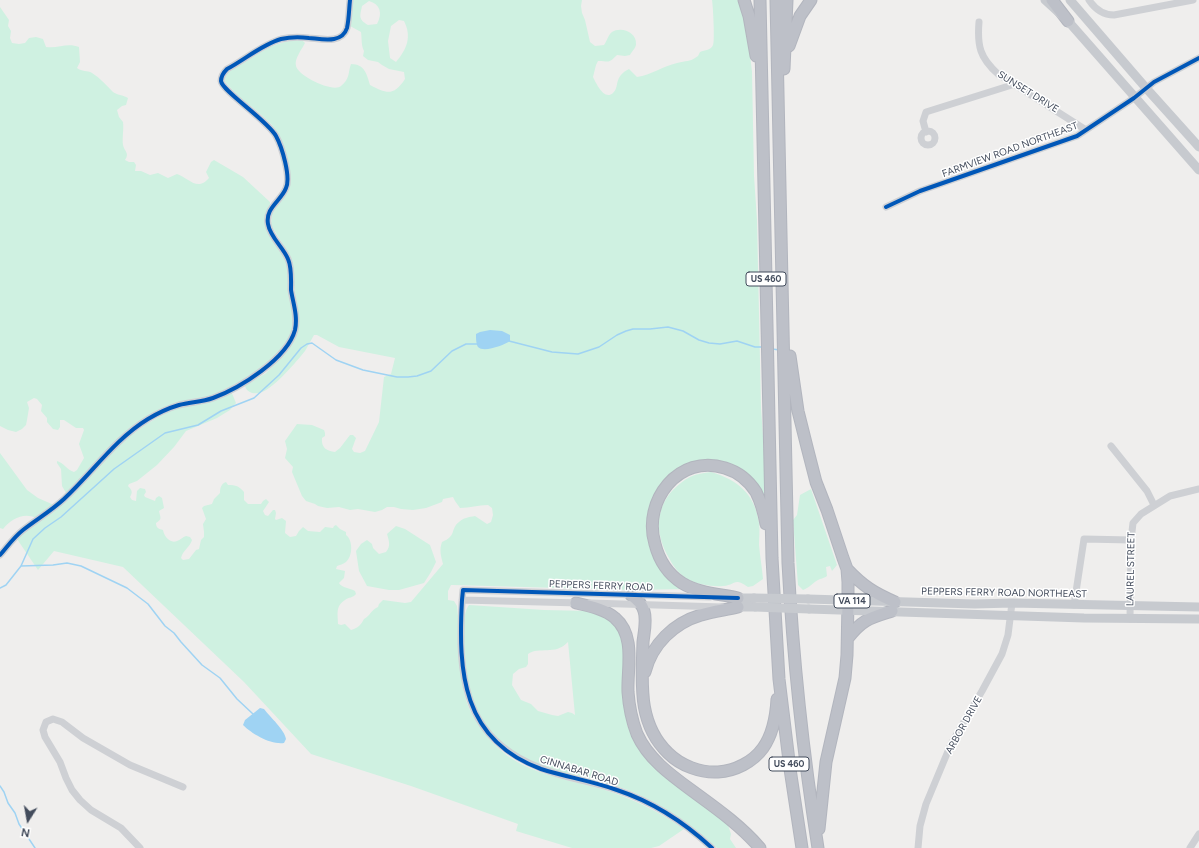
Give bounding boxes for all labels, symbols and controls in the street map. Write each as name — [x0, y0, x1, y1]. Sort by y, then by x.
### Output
street label: SUNSET DRIVE — [995, 68, 1061, 116]
street label: FARMVIEW ROAD NORTHEAST — [940, 120, 1080, 180]
road number: US 460 — [746, 272, 786, 286]
street label: LAUREL STREET — [1124, 532, 1138, 606]
street label: PEPPERS FERRY ROAD — [549, 578, 653, 594]
street label: PEPPERS FERRY ROAD NORTHEAST — [921, 586, 1087, 600]
road number: VA 114 — [834, 594, 870, 608]
street label: ARBOR DRIVE — [943, 694, 985, 756]
street label: CINNABAR ROAD — [538, 753, 620, 789]
road number: US 460 — [769, 757, 809, 771]
north arrow — [8, 800, 48, 840]
text: N — [20, 825, 31, 839]

